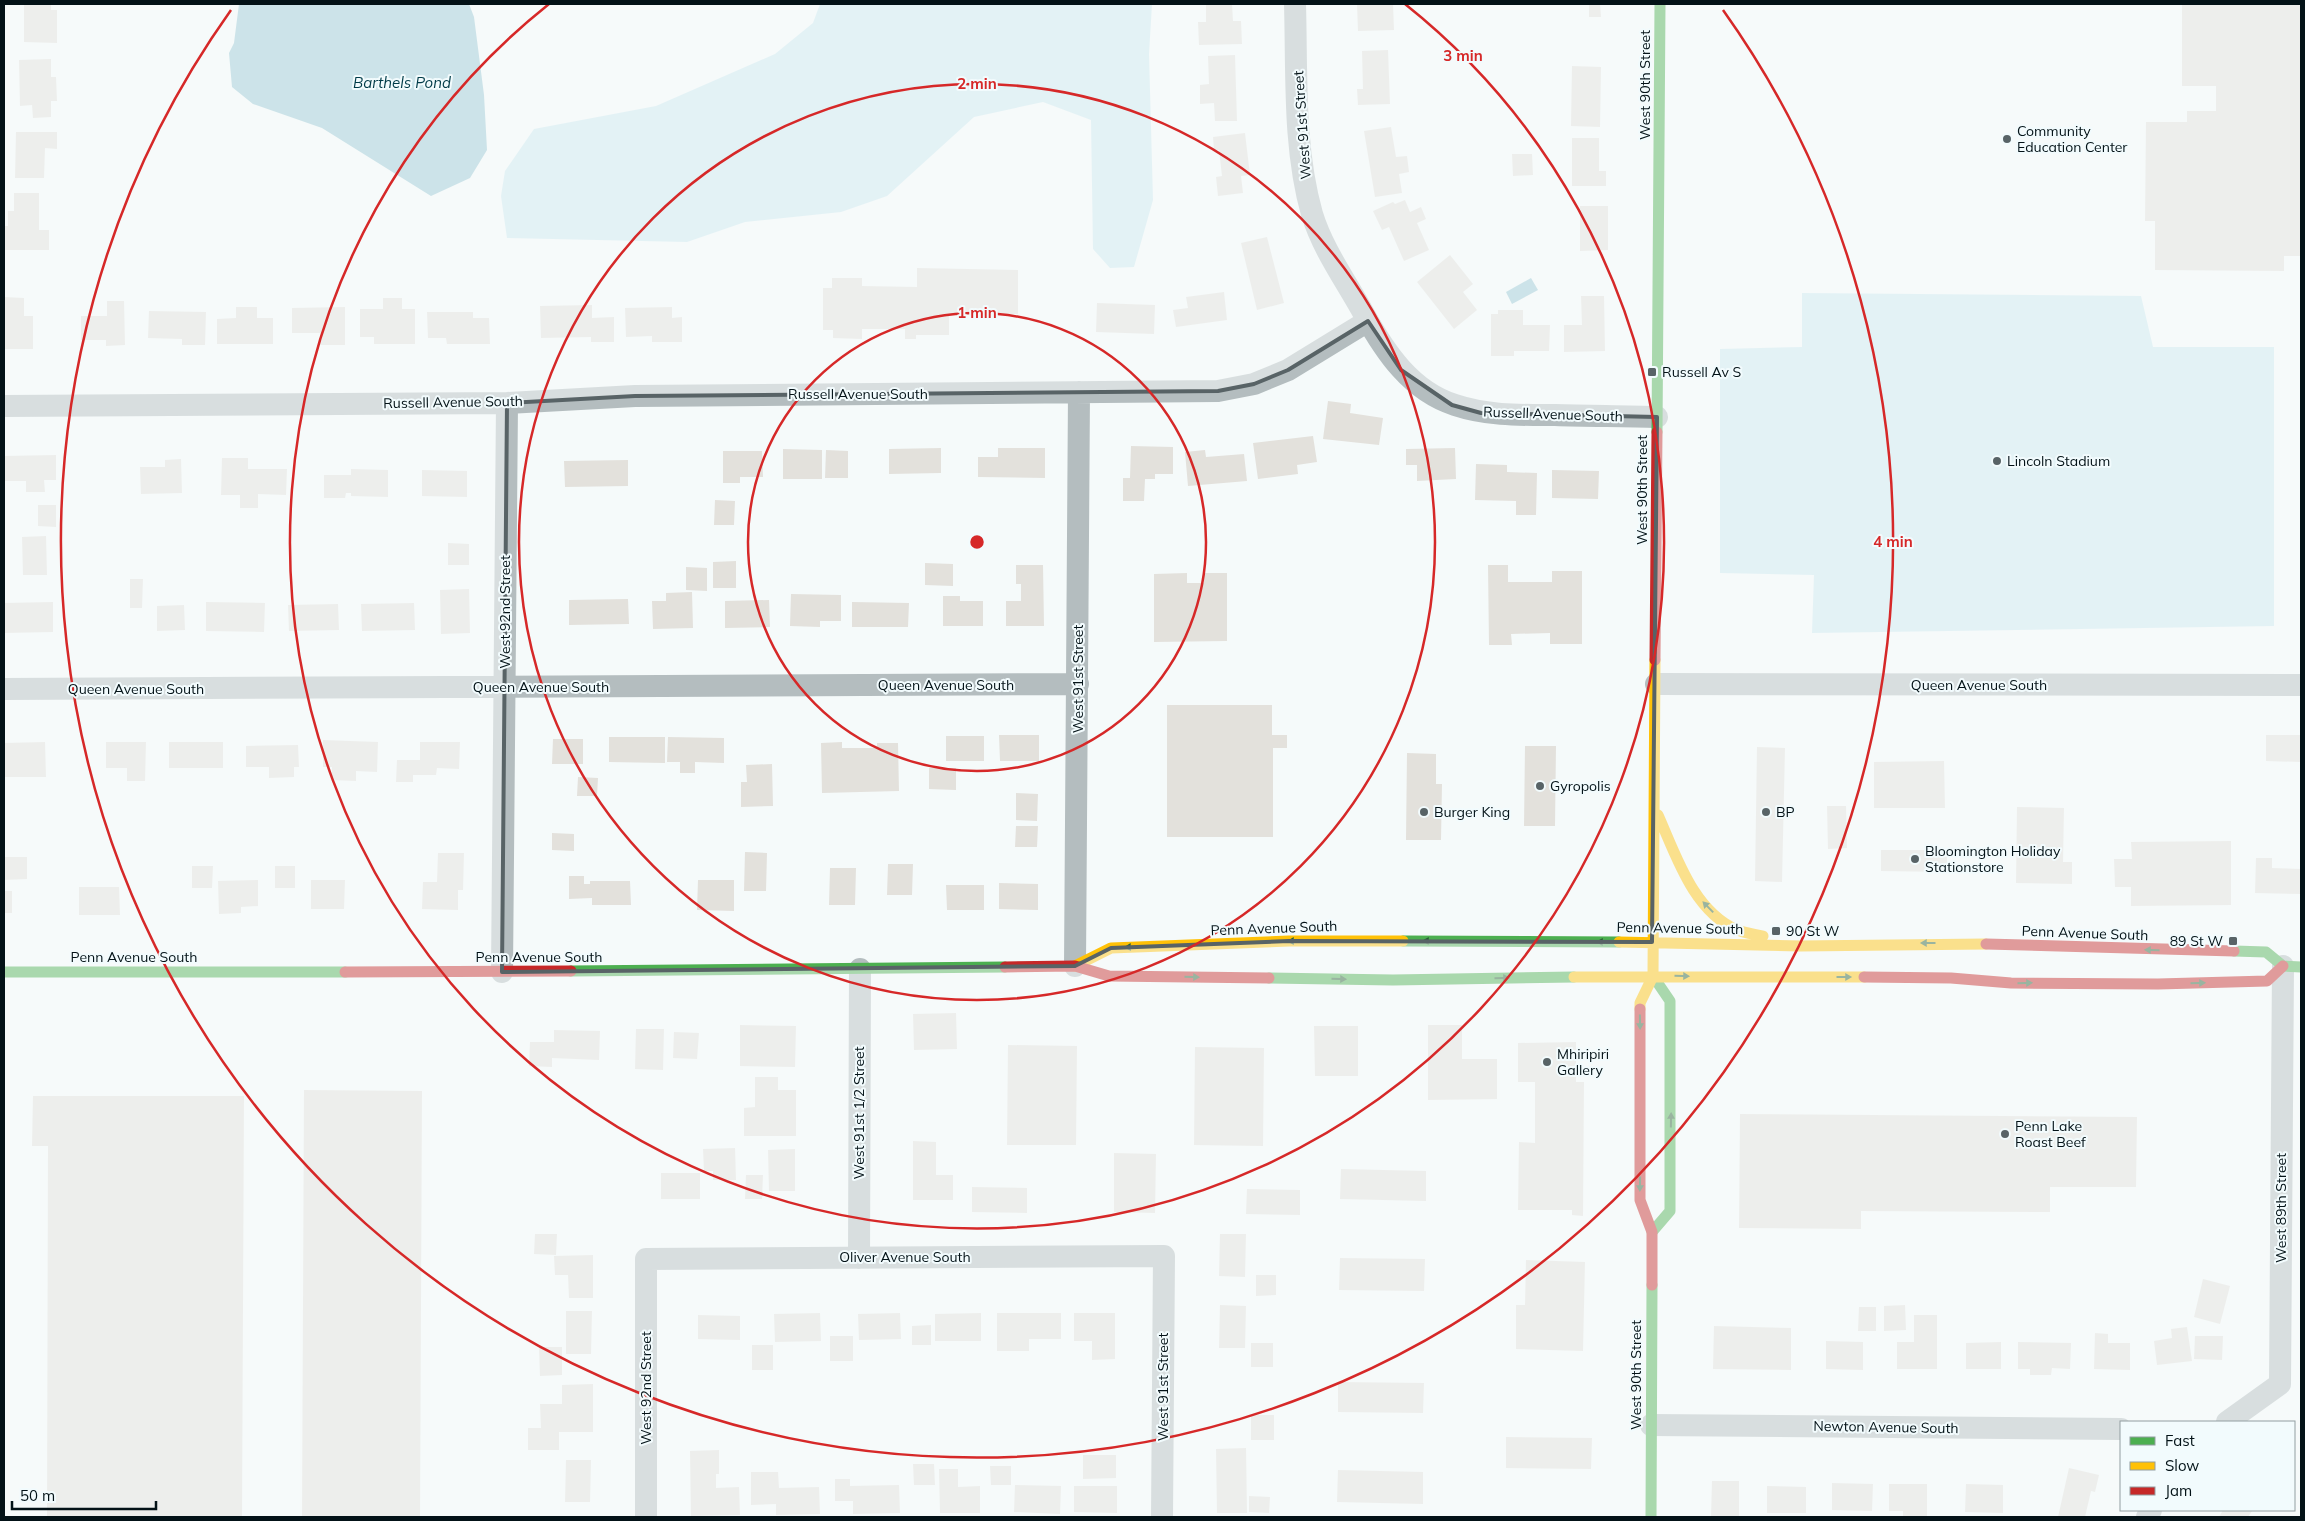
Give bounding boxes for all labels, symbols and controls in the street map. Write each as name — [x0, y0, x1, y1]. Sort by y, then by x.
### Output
street label: West 90th Street — [1636, 30, 1654, 140]
text: 3 min — [1443, 46, 1483, 65]
street label: West 91st Street — [1289, 70, 1315, 180]
water label: Barthels Pond — [353, 73, 451, 92]
text: 2 min — [957, 74, 997, 93]
place label: Community Education Center — [2017, 122, 2128, 156]
marker: Community Education Center — [2001, 133, 2013, 145]
text: 1 min — [957, 303, 997, 322]
place label: Russell Av S — [1662, 363, 1742, 381]
marker: Russell Av S — [1646, 366, 1658, 378]
street label: Russell Avenue South — [788, 385, 928, 403]
street label: Russell Avenue South — [383, 392, 523, 412]
street label: Russell Avenue South — [1483, 403, 1623, 425]
street label: West 90th Street — [1633, 435, 1651, 545]
place label: Lincoln Stadium — [2007, 452, 2110, 470]
marker: Lincoln Stadium — [1991, 455, 2003, 467]
text: 4 min — [1873, 532, 1913, 551]
centre of rings — [968, 533, 986, 551]
street label: West 92nd Street — [496, 555, 514, 669]
street label: West 91st Street — [1069, 625, 1087, 733]
street label: Queen Avenue South — [878, 676, 1014, 694]
street label: Queen Avenue South — [1911, 676, 2047, 694]
street label: Queen Avenue South — [473, 678, 609, 696]
street label: Queen Avenue South — [68, 680, 204, 698]
place label: Gyropolis — [1550, 777, 1611, 795]
marker: Gyropolis — [1534, 780, 1546, 792]
place label: Burger King — [1434, 803, 1510, 821]
place label: BP — [1776, 803, 1795, 821]
marker: Burger King — [1418, 806, 1430, 818]
marker: BP — [1760, 806, 1772, 818]
place label: Bloomington Holiday Stationstore — [1925, 842, 2061, 876]
marker: Bloomington Holiday Stationstore — [1909, 853, 1921, 865]
one-way arrow — [1703, 902, 1715, 914]
street label: Penn Avenue South — [1210, 917, 1338, 939]
street label: Penn Avenue South — [1616, 918, 1744, 938]
place label: 90 St W — [1786, 922, 1840, 940]
street label: Penn Avenue South — [2021, 922, 2149, 944]
marker: 90 St W — [1770, 925, 1782, 937]
place label: 89 St W — [2170, 932, 2223, 950]
marker: 89 St W — [2227, 935, 2239, 947]
one-way arrow — [1287, 937, 1303, 945]
one-way arrow — [1422, 937, 1438, 945]
one-way arrow — [1595, 938, 1611, 946]
one-way arrow — [1920, 939, 1936, 947]
one-way arrow — [1124, 944, 1140, 952]
one-way arrow — [2144, 945, 2160, 953]
street label: Penn Avenue South — [71, 948, 197, 966]
street label: Penn Avenue South — [476, 948, 602, 966]
one-way arrow — [1674, 972, 1690, 980]
one-way arrow — [1185, 973, 1201, 981]
one-way arrow — [1836, 973, 1852, 981]
one-way arrow — [1494, 974, 1510, 982]
one-way arrow — [1331, 975, 1347, 983]
one-way arrow — [2191, 978, 2207, 986]
one-way arrow — [2017, 979, 2033, 987]
one-way arrow — [1636, 1014, 1644, 1030]
place label: Mhiripiri Gallery — [1557, 1045, 1609, 1079]
street label: West 91st 1/2 Street — [850, 1046, 868, 1180]
marker: Mhiripiri Gallery — [1541, 1056, 1553, 1068]
one-way arrow — [1667, 1112, 1675, 1128]
place label: Penn Lake Roast Beef — [2015, 1117, 2086, 1151]
marker: Penn Lake Roast Beef — [1999, 1128, 2011, 1140]
street label: West 89th Street — [2272, 1153, 2290, 1263]
one-way arrow — [1636, 1176, 1644, 1192]
street label: Oliver Avenue South — [839, 1248, 971, 1266]
street label: West 90th Street — [1627, 1320, 1645, 1430]
street label: West 92nd Street — [637, 1331, 655, 1445]
street label: West 91st Street — [1154, 1333, 1172, 1441]
street label: Newton Avenue South — [1813, 1417, 1959, 1437]
legend — [2120, 1421, 2295, 1511]
text: Fast — [2165, 1431, 2195, 1450]
text: Slow — [2165, 1456, 2199, 1475]
scale bar — [12, 1478, 156, 1510]
text: Jam — [2165, 1481, 2192, 1500]
text: 50 m — [20, 1486, 55, 1505]

